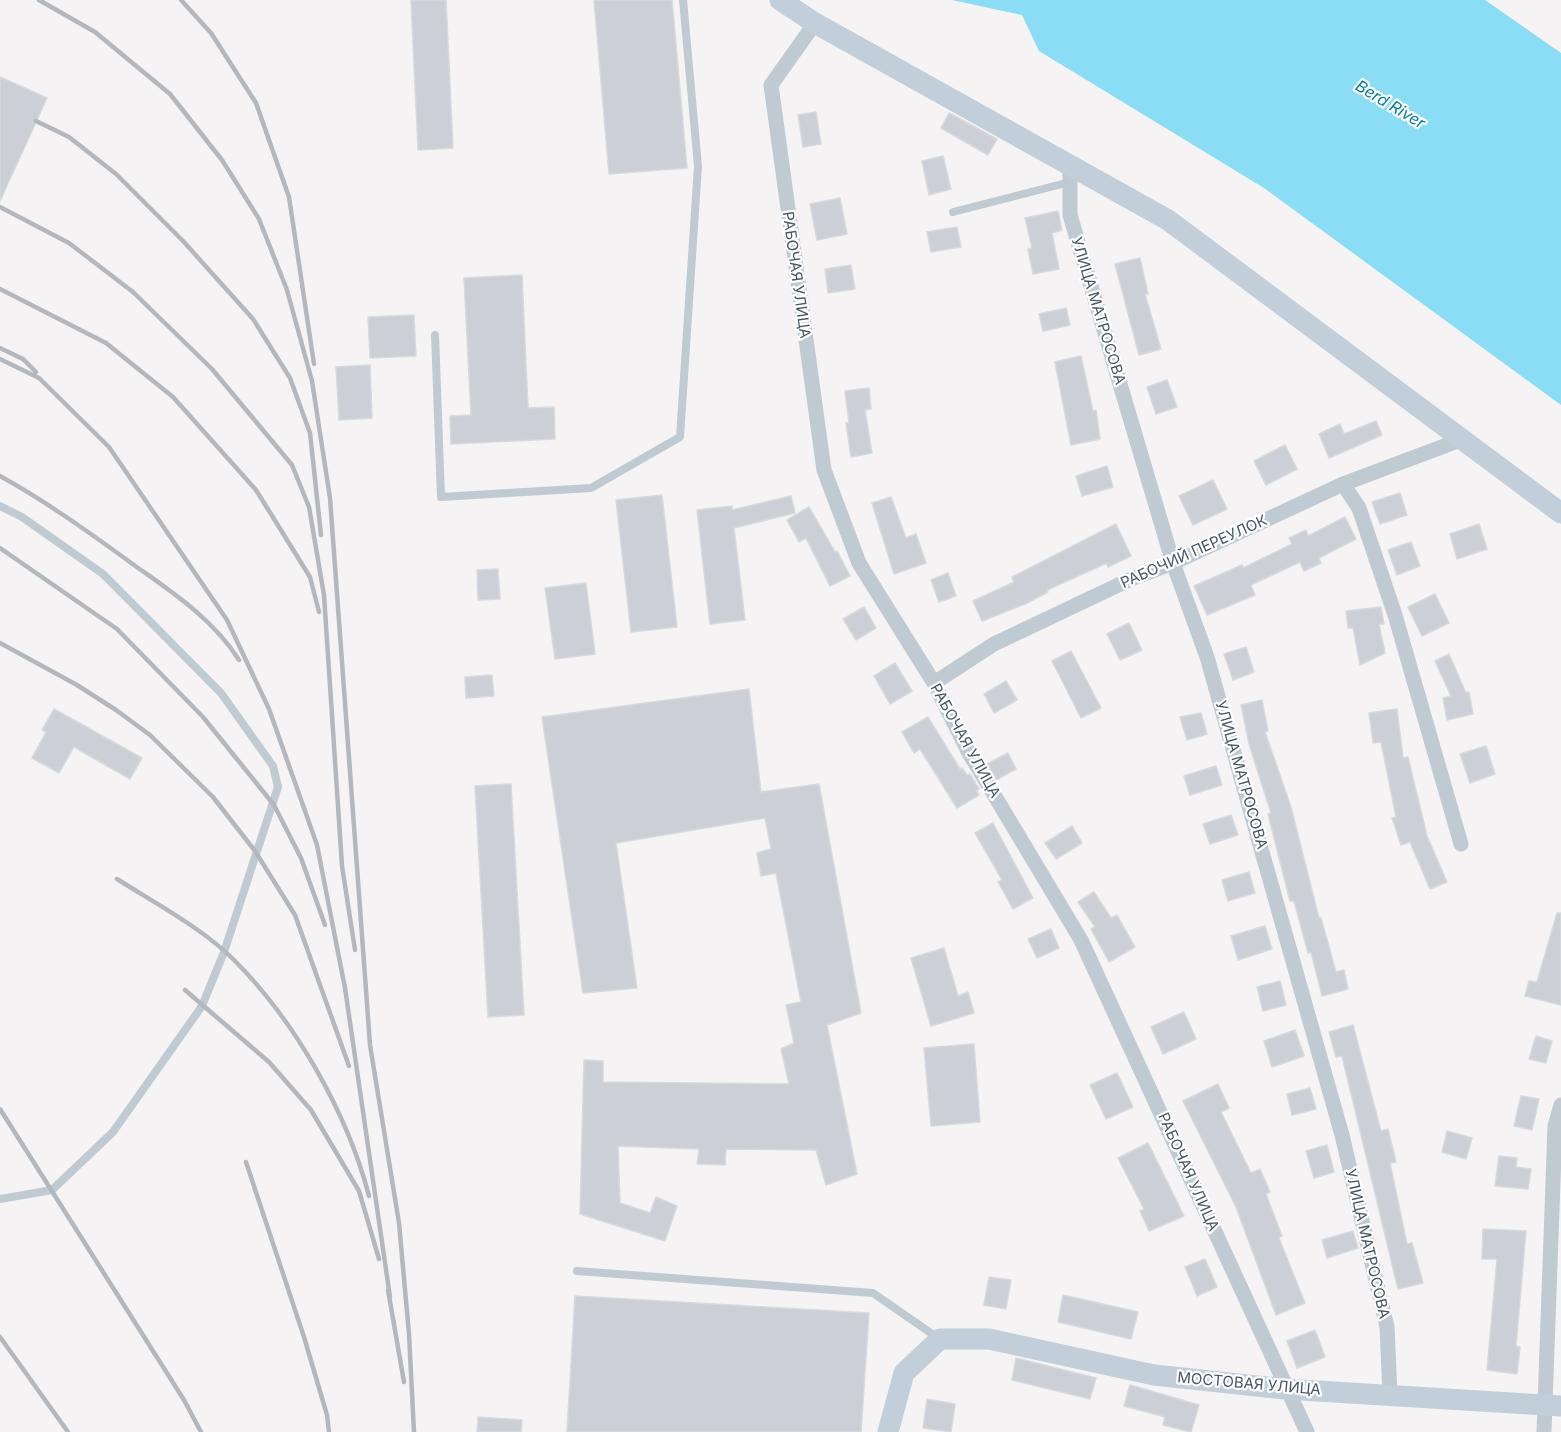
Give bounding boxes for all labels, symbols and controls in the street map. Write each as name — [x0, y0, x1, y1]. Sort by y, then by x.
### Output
water label: Berd River — [1352, 77, 1428, 133]
street label: РАБОЧАЯ УЛИЦА — [778, 210, 814, 340]
street label: УЛИЦА МАТРОСОВА — [1067, 235, 1129, 387]
street label: РАБОЧИЙ ПЕРЕУЛОК — [1118, 512, 1270, 592]
street label: РАБОЧАЯ УЛИЦА — [926, 681, 1004, 801]
street label: УЛИЦА МАТРОСОВА — [1211, 699, 1271, 851]
street label: РАБОЧАЯ УЛИЦА — [1154, 1110, 1222, 1234]
street label: УЛИЦА МАТРОСОВА — [1341, 1167, 1393, 1321]
street label: МОСТОВАЯ УЛИЦА — [1177, 1369, 1321, 1399]

